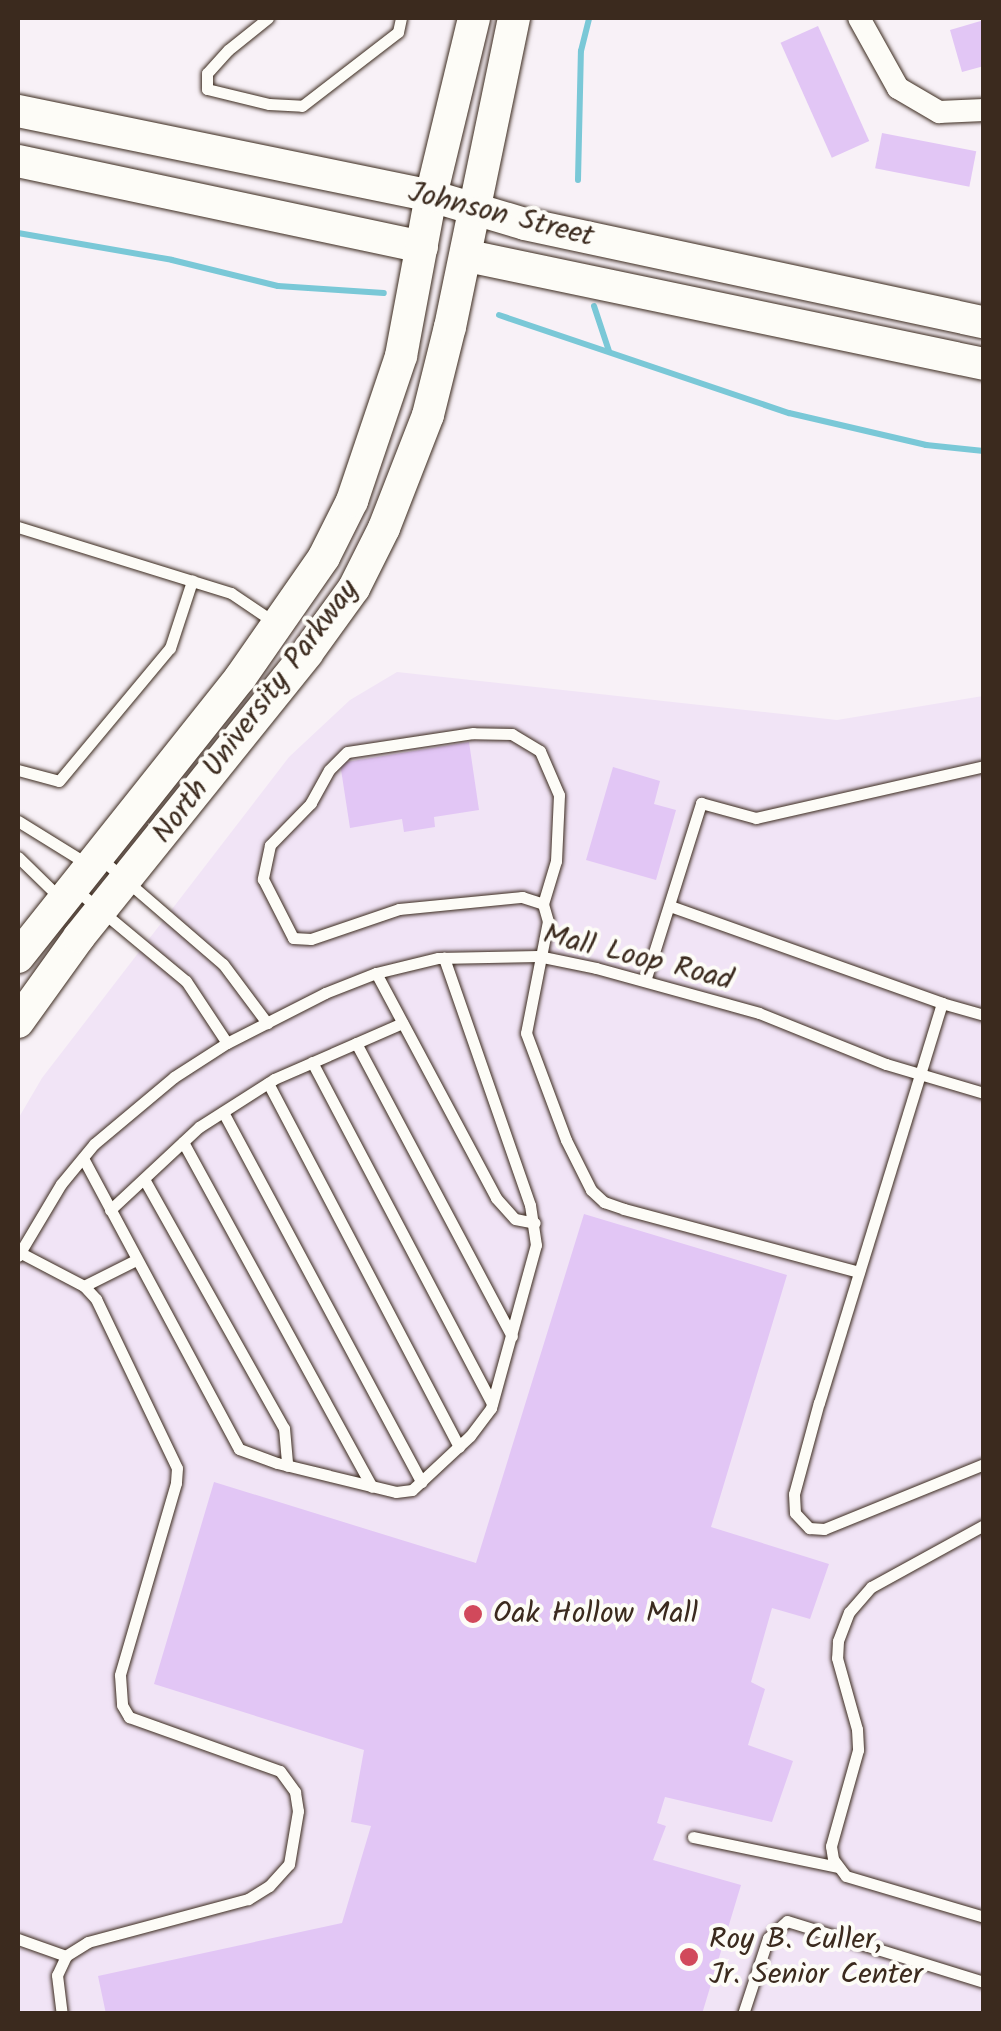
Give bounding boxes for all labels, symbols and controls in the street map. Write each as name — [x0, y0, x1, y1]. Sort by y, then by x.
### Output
street label: Johnson Street — [404, 175, 598, 255]
street label: North University Parkway — [145, 573, 367, 851]
street label: Mall Loop Road — [539, 917, 737, 999]
place label: Oak Hollow Mall — [493, 1596, 698, 1632]
marker: Oak Hollow Mall — [462, 1603, 484, 1625]
place label: Roy B. Culler, Jr. Senior Center — [709, 1922, 923, 1992]
marker: Roy B. Culler, Jr. Senior Center — [678, 1946, 700, 1968]

